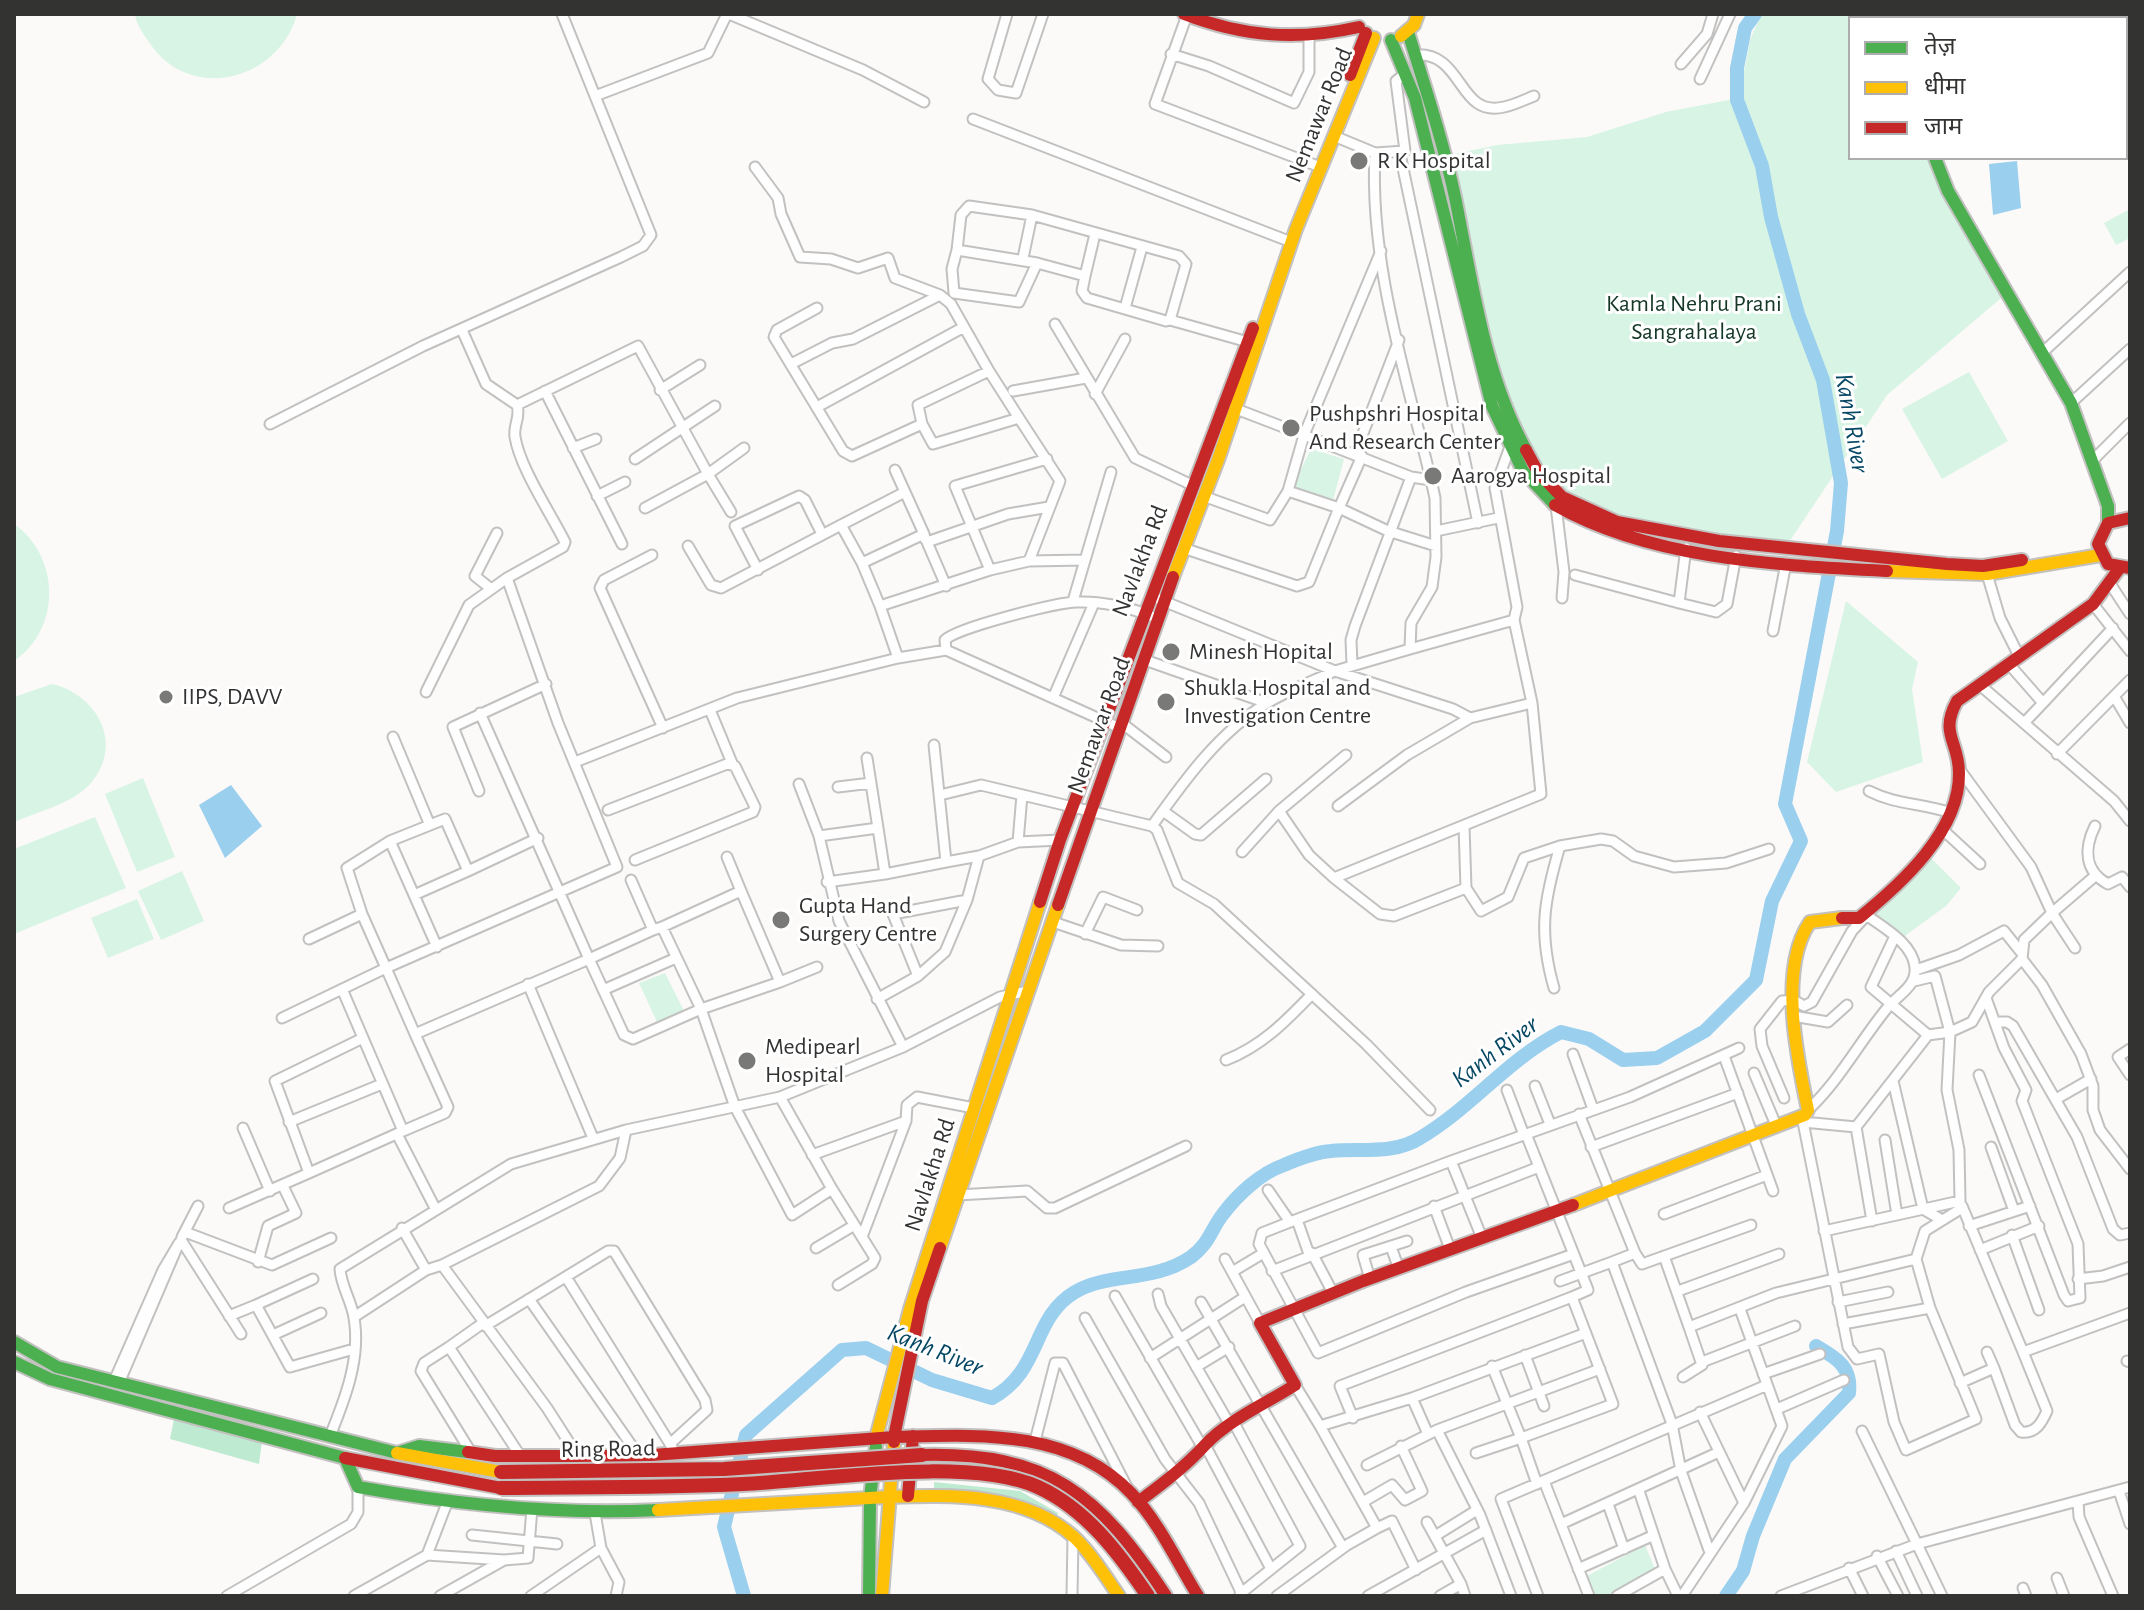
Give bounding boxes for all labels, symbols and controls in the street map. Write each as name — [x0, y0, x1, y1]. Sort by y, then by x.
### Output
legend — [1848, 16, 2128, 160]
text: तेज़ — [1924, 35, 1956, 59]
street label: Nemawar Road — [1279, 43, 1359, 187]
text: धीमा — [1924, 75, 1966, 99]
text: जाम — [1924, 115, 1962, 139]
place label: R K Hospital — [1377, 147, 1491, 175]
marker: R K Hospital — [1348, 150, 1370, 172]
park label: Kamla Nehru Prani Sangrahalaya — [1606, 290, 1782, 346]
water label: Kanh River — [1828, 371, 1876, 475]
place label: Pushpshri Hospital And Research Center — [1309, 400, 1501, 456]
marker: Pushpshri Hospital And Research Center — [1280, 417, 1302, 439]
place label: Aarogya Hospital — [1451, 462, 1611, 490]
marker: Aarogya Hospital — [1422, 465, 1444, 487]
street label: Navlakha Rd — [1106, 501, 1174, 621]
place label: Minesh Hopital — [1189, 638, 1333, 666]
marker: Minesh Hopital — [1160, 641, 1182, 663]
street label: Nemawar Road — [1061, 653, 1137, 797]
place label: Shukla Hospital and Investigation Centre — [1184, 674, 1371, 730]
place label: IIPS, DAVV — [182, 683, 282, 711]
marker: IIPS, DAVV — [157, 688, 175, 706]
marker: Shukla Hospital and Investigation Centre — [1155, 691, 1177, 713]
place label: Gupta Hand Surgery Centre — [799, 892, 937, 948]
marker: Gupta Hand Surgery Centre — [770, 909, 792, 931]
water label: Kanh River — [1446, 1009, 1544, 1095]
place label: Medipearl Hospital — [765, 1033, 861, 1089]
marker: Medipearl Hospital — [736, 1050, 758, 1072]
street label: Navlakha Rd — [898, 1115, 962, 1235]
water label: Kanh River — [883, 1317, 987, 1383]
street label: Ring Road — [560, 1434, 656, 1464]

